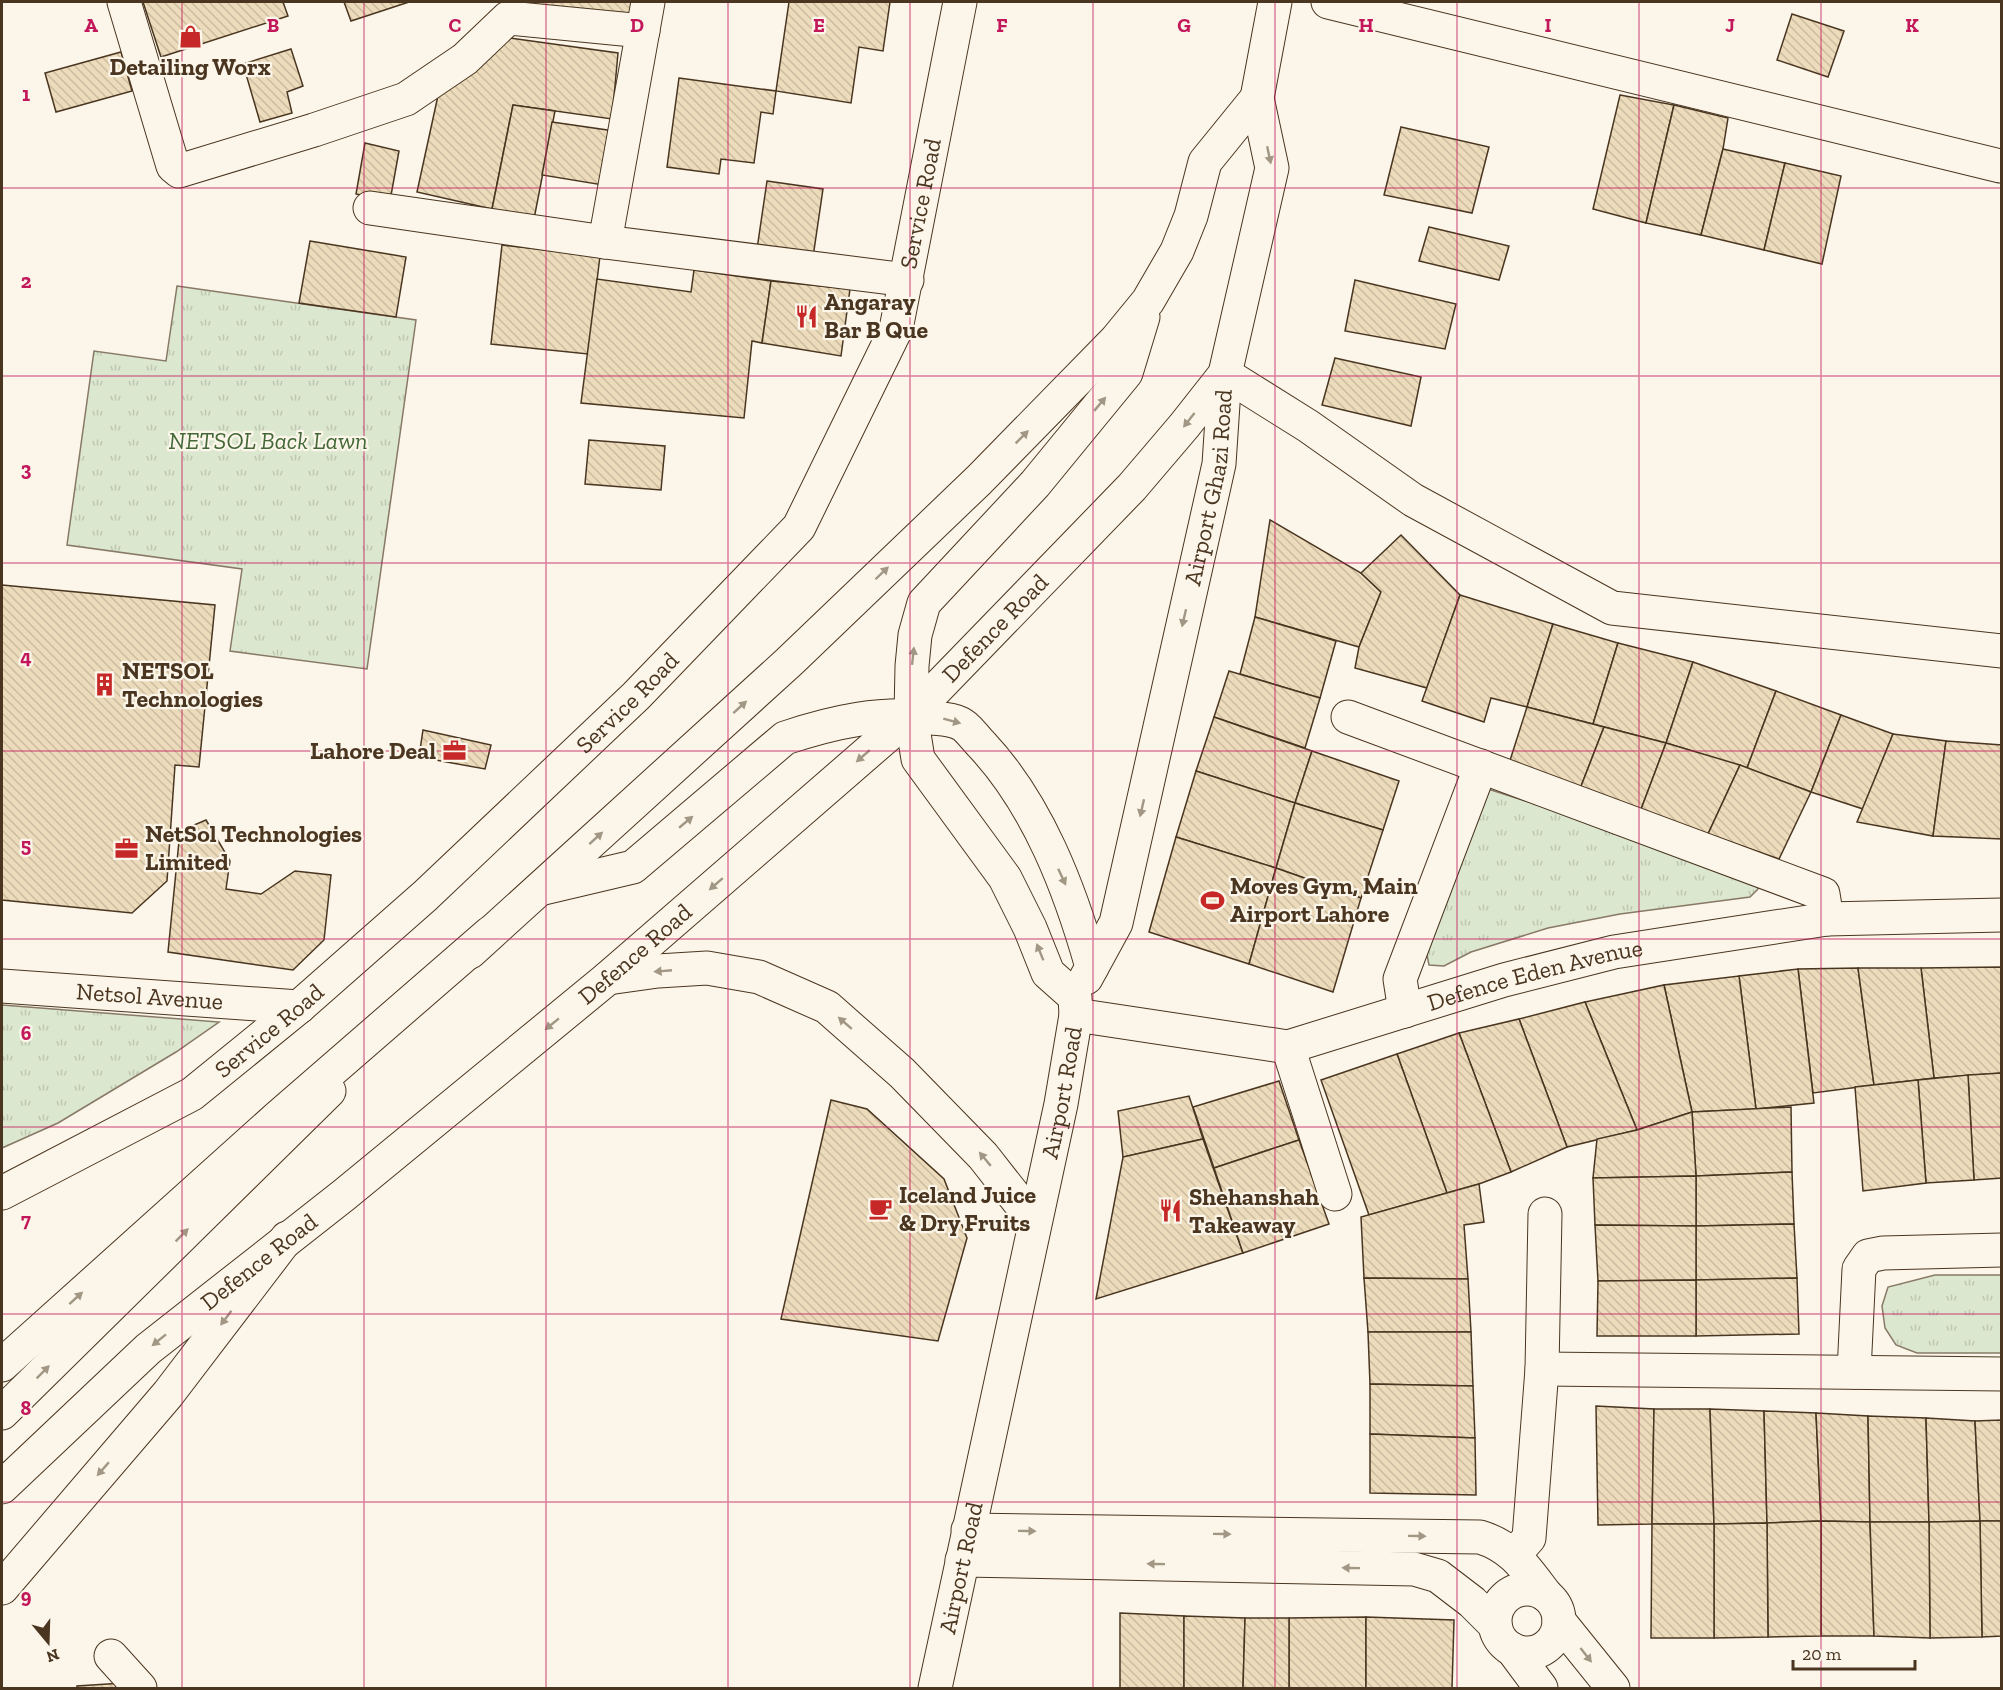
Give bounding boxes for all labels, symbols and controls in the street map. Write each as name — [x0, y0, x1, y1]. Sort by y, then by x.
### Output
text: A — [84, 13, 98, 37]
text: B — [267, 13, 279, 37]
text: C — [449, 13, 462, 37]
text: D — [630, 13, 644, 37]
text: E — [813, 13, 825, 37]
text: F — [996, 13, 1008, 37]
text: G — [1177, 13, 1191, 37]
text: H — [1358, 13, 1374, 37]
text: I — [1544, 13, 1552, 37]
text: J — [1725, 13, 1735, 37]
text: K — [1905, 13, 1919, 37]
shop icon: Detailing Worx — [177, 24, 203, 50]
place label: Detailing Worx — [109, 52, 271, 81]
text: 1 — [22, 82, 30, 106]
street label: Service Road — [893, 136, 947, 271]
one-way arrow — [1265, 146, 1274, 165]
text: 2 — [21, 269, 32, 293]
place label: Angaray Bar B Que — [824, 287, 928, 344]
restaurant icon: Angaray Bar B Que — [793, 303, 819, 329]
street label: Airport Ghazi Road — [1177, 388, 1238, 588]
one-way arrow — [1093, 396, 1106, 411]
one-way arrow — [1183, 413, 1195, 428]
park label: NETSOL Back Lawn — [168, 426, 368, 455]
one-way arrow — [1014, 430, 1028, 444]
text: 3 — [21, 457, 32, 481]
one-way arrow — [875, 566, 890, 580]
street label: Defence Road — [936, 567, 1054, 688]
one-way arrow — [1179, 608, 1189, 627]
text: 4 — [20, 645, 32, 669]
street label: Service Road — [570, 646, 685, 759]
one-way arrow — [908, 647, 918, 666]
place label: NETSOL Technologies — [122, 656, 263, 713]
building icon: NETSOL Technologies — [91, 672, 117, 698]
one-way arrow — [733, 700, 748, 714]
one-way arrow — [943, 717, 961, 727]
place label: Lahore Deal — [310, 736, 436, 765]
office icon: Lahore Deal — [441, 738, 467, 764]
one-way arrow — [856, 749, 871, 762]
one-way arrow — [1137, 799, 1146, 818]
one-way arrow — [678, 816, 693, 829]
place label: NetSol Technologies Limited — [145, 819, 362, 876]
one-way arrow — [589, 831, 604, 845]
text: 5 — [21, 833, 31, 857]
office icon: NetSol Technologies Limited — [114, 835, 140, 861]
one-way arrow — [1058, 869, 1067, 886]
place label: Moves Gym, Main Airport Lahore — [1230, 871, 1418, 928]
one-way arrow — [709, 877, 724, 890]
sports icon: Moves Gym, Main Airport Lahore — [1199, 887, 1225, 913]
street label: Defence Road — [572, 897, 697, 1010]
street label: Defence Eden Avenue — [1424, 933, 1645, 1017]
one-way arrow — [1035, 943, 1044, 961]
one-way arrow — [654, 966, 673, 976]
street label: Netsol Avenue — [75, 976, 224, 1016]
street label: Service Road — [209, 977, 329, 1084]
one-way arrow — [838, 1017, 853, 1030]
one-way arrow — [544, 1018, 560, 1031]
text: 6 — [21, 1021, 32, 1045]
street label: Airport Road — [1035, 1024, 1088, 1161]
one-way arrow — [978, 1151, 991, 1167]
place label: Iceland Juice & Dry Fruits — [899, 1180, 1037, 1237]
place label: Shehanshah Takeaway — [1189, 1182, 1319, 1239]
cafe icon: Iceland Juice & Dry Fruits — [868, 1196, 894, 1222]
restaurant icon: Shehanshah Takeaway — [1158, 1198, 1184, 1224]
street label: Defence Road — [195, 1207, 323, 1316]
text: 7 — [21, 1208, 31, 1232]
one-way arrow — [175, 1229, 189, 1243]
one-way arrow — [69, 1291, 84, 1305]
one-way arrow — [221, 1311, 233, 1326]
one-way arrow — [152, 1333, 167, 1346]
one-way arrow — [36, 1365, 50, 1379]
text: 8 — [21, 1396, 32, 1420]
one-way arrow — [97, 1461, 110, 1477]
street label: Airport Road — [932, 1499, 989, 1636]
one-way arrow — [1017, 1526, 1036, 1536]
one-way arrow — [1212, 1529, 1231, 1538]
one-way arrow — [1407, 1531, 1426, 1541]
one-way arrow — [1146, 1559, 1165, 1569]
one-way arrow — [1341, 1563, 1360, 1573]
text: 9 — [21, 1584, 32, 1608]
north arrow — [18, 1612, 78, 1672]
scale bar — [1793, 1633, 1914, 1671]
text: 20 m — [1802, 1643, 1842, 1665]
text: N — [44, 1645, 62, 1667]
one-way arrow — [1579, 1648, 1591, 1663]

